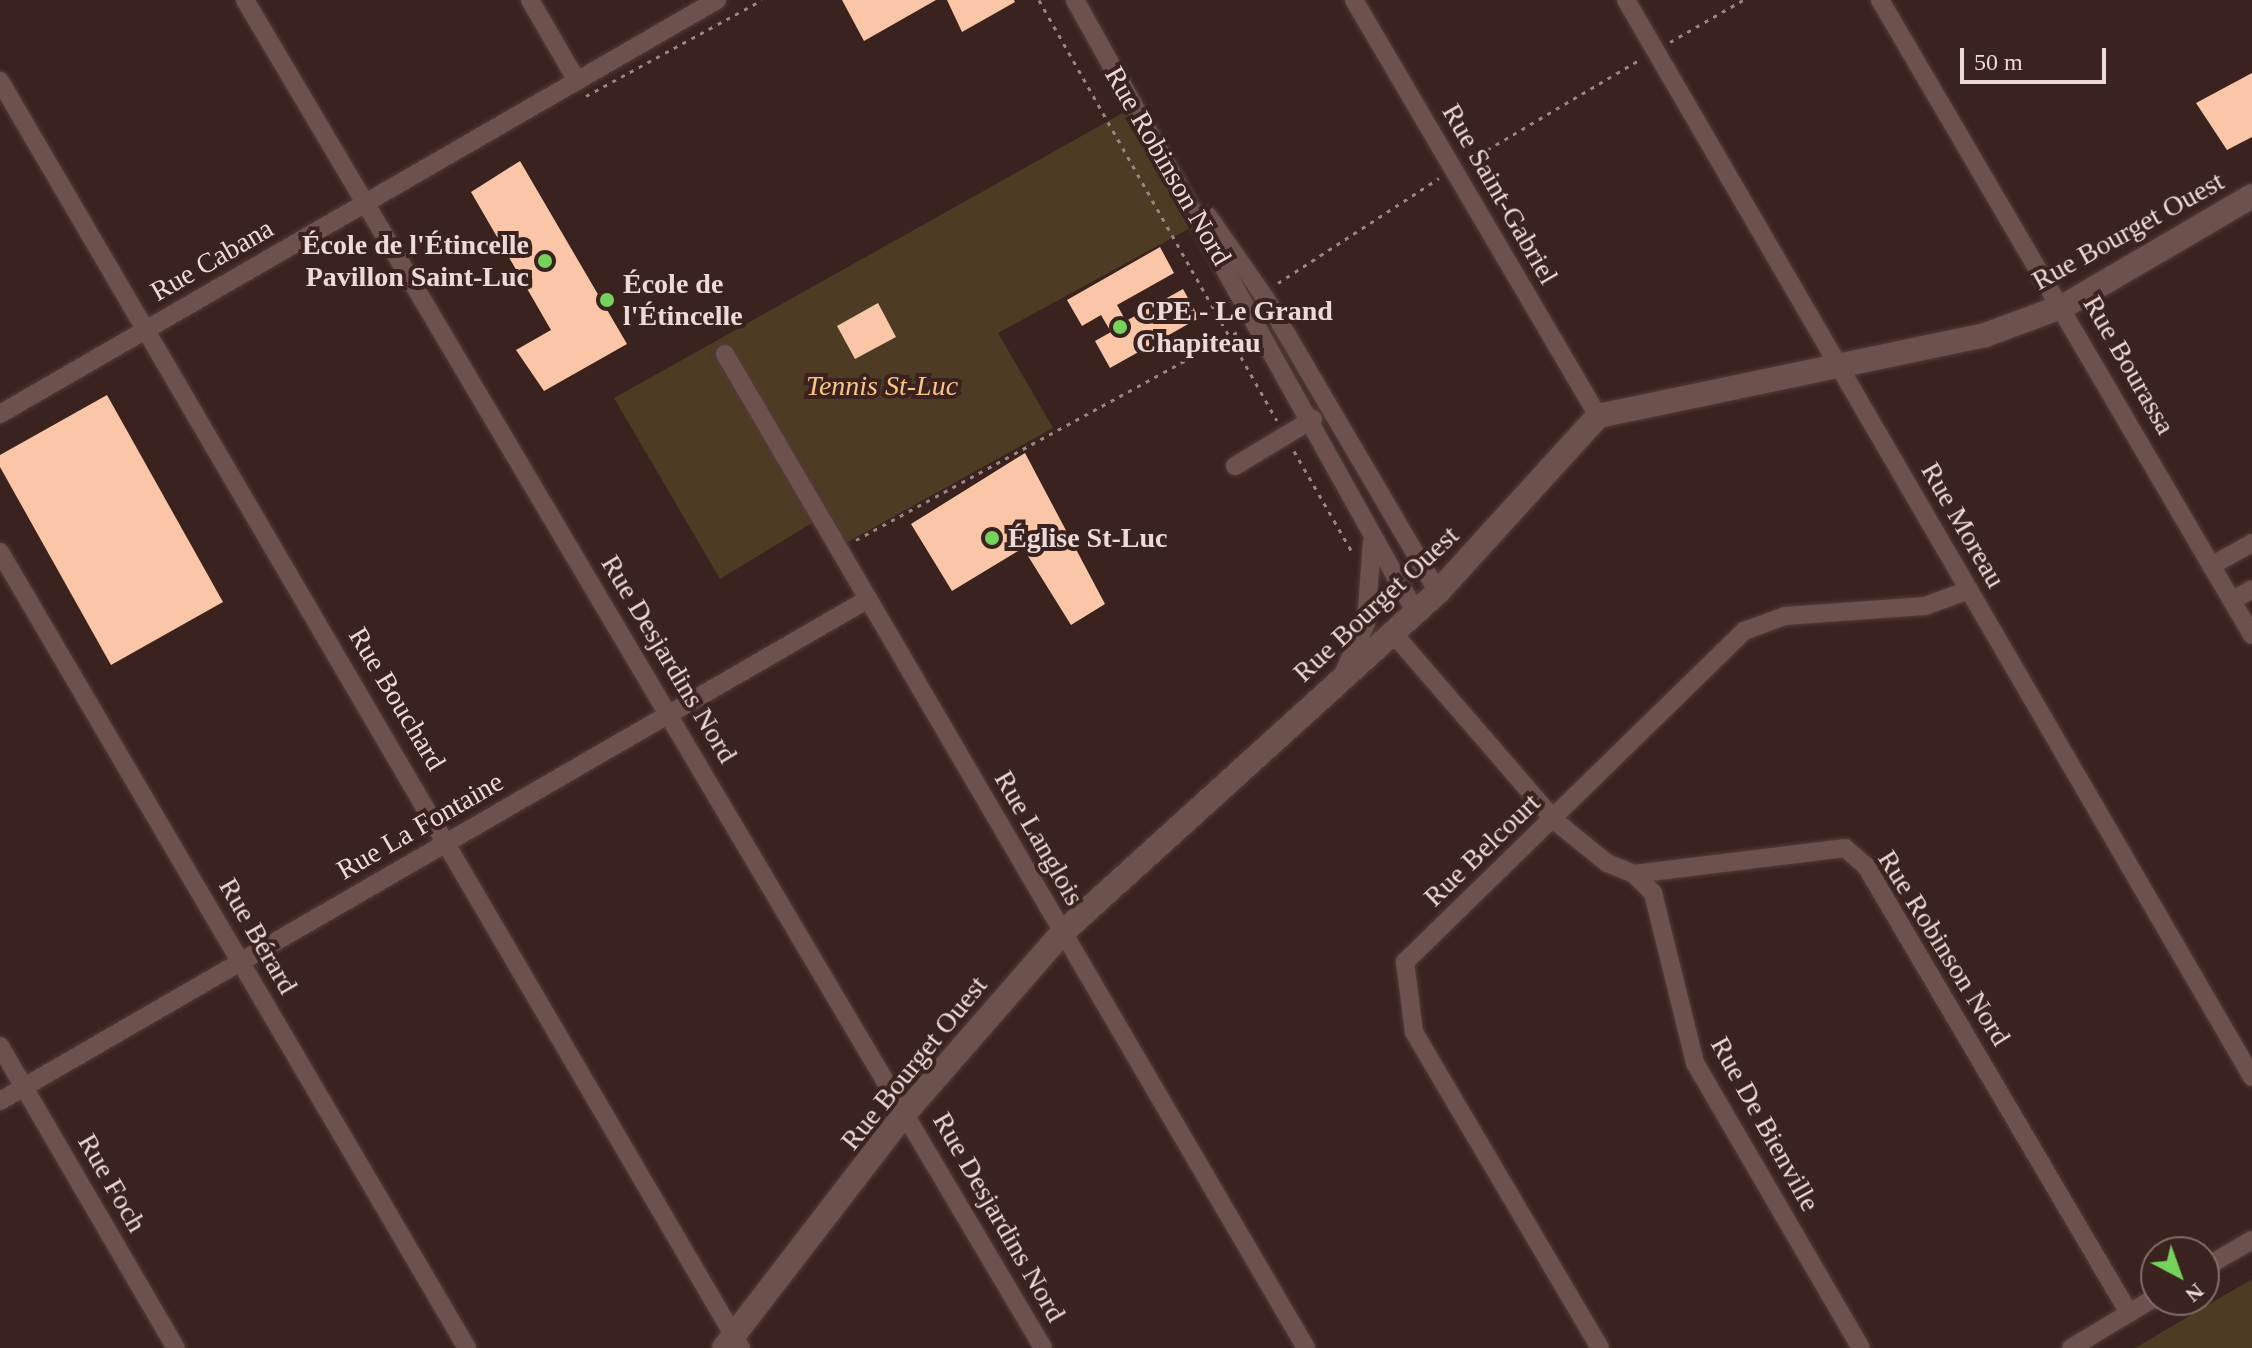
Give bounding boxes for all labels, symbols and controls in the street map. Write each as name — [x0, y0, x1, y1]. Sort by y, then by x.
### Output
scale bar — [1964, 32, 2110, 82]
text: 50 m — [1974, 49, 2023, 75]
street label: Rue Robinson Nord — [1097, 61, 1239, 271]
street label: Rue Saint-Gabriel — [1435, 98, 1565, 290]
street label: Rue Bourget Ouest — [2026, 164, 2230, 298]
street label: Rue Cabana — [145, 211, 279, 309]
place label: École de l'Étincelle Pavillon Saint-Luc — [302, 228, 529, 294]
marker: École de l'Étincelle Pavillon Saint-Luc — [536, 252, 554, 270]
place label: École de l'Étincelle — [623, 267, 743, 333]
street label: Rue Bourassa — [2076, 290, 2182, 440]
marker: École de l'Étincelle — [598, 291, 616, 309]
place label: CPE - Le Grand Chapiteau — [1136, 294, 1333, 360]
marker: CPE - Le Grand Chapiteau — [1111, 318, 1129, 336]
park label: Tennis St-Luc — [806, 369, 958, 403]
street label: Rue Moreau — [1914, 456, 2012, 594]
street label: Rue Bourget Ouest — [1286, 519, 1466, 689]
place label: Église St-Luc — [1008, 521, 1167, 555]
marker: Église St-Luc — [983, 529, 1001, 547]
street label: Rue Desjardins Nord — [594, 549, 744, 769]
street label: Rue Bouchard — [341, 621, 453, 777]
street label: Rue La Fontaine — [331, 765, 509, 887]
street label: Rue Langlois — [987, 765, 1091, 911]
street label: Rue Belcourt — [1417, 786, 1547, 914]
street label: Rue Robinson Nord — [1870, 844, 2018, 1052]
street label: Rue Bérard — [211, 872, 305, 1000]
street label: Rue Bourget Ouest — [834, 969, 994, 1157]
street label: Rue De Bienville — [1703, 1031, 1827, 1217]
street label: Rue Desjardins Nord — [925, 1106, 1073, 1328]
street label: Rue Foch — [70, 1128, 154, 1238]
north arrow — [2140, 1236, 2220, 1316]
text: N — [2181, 1278, 2209, 1308]

